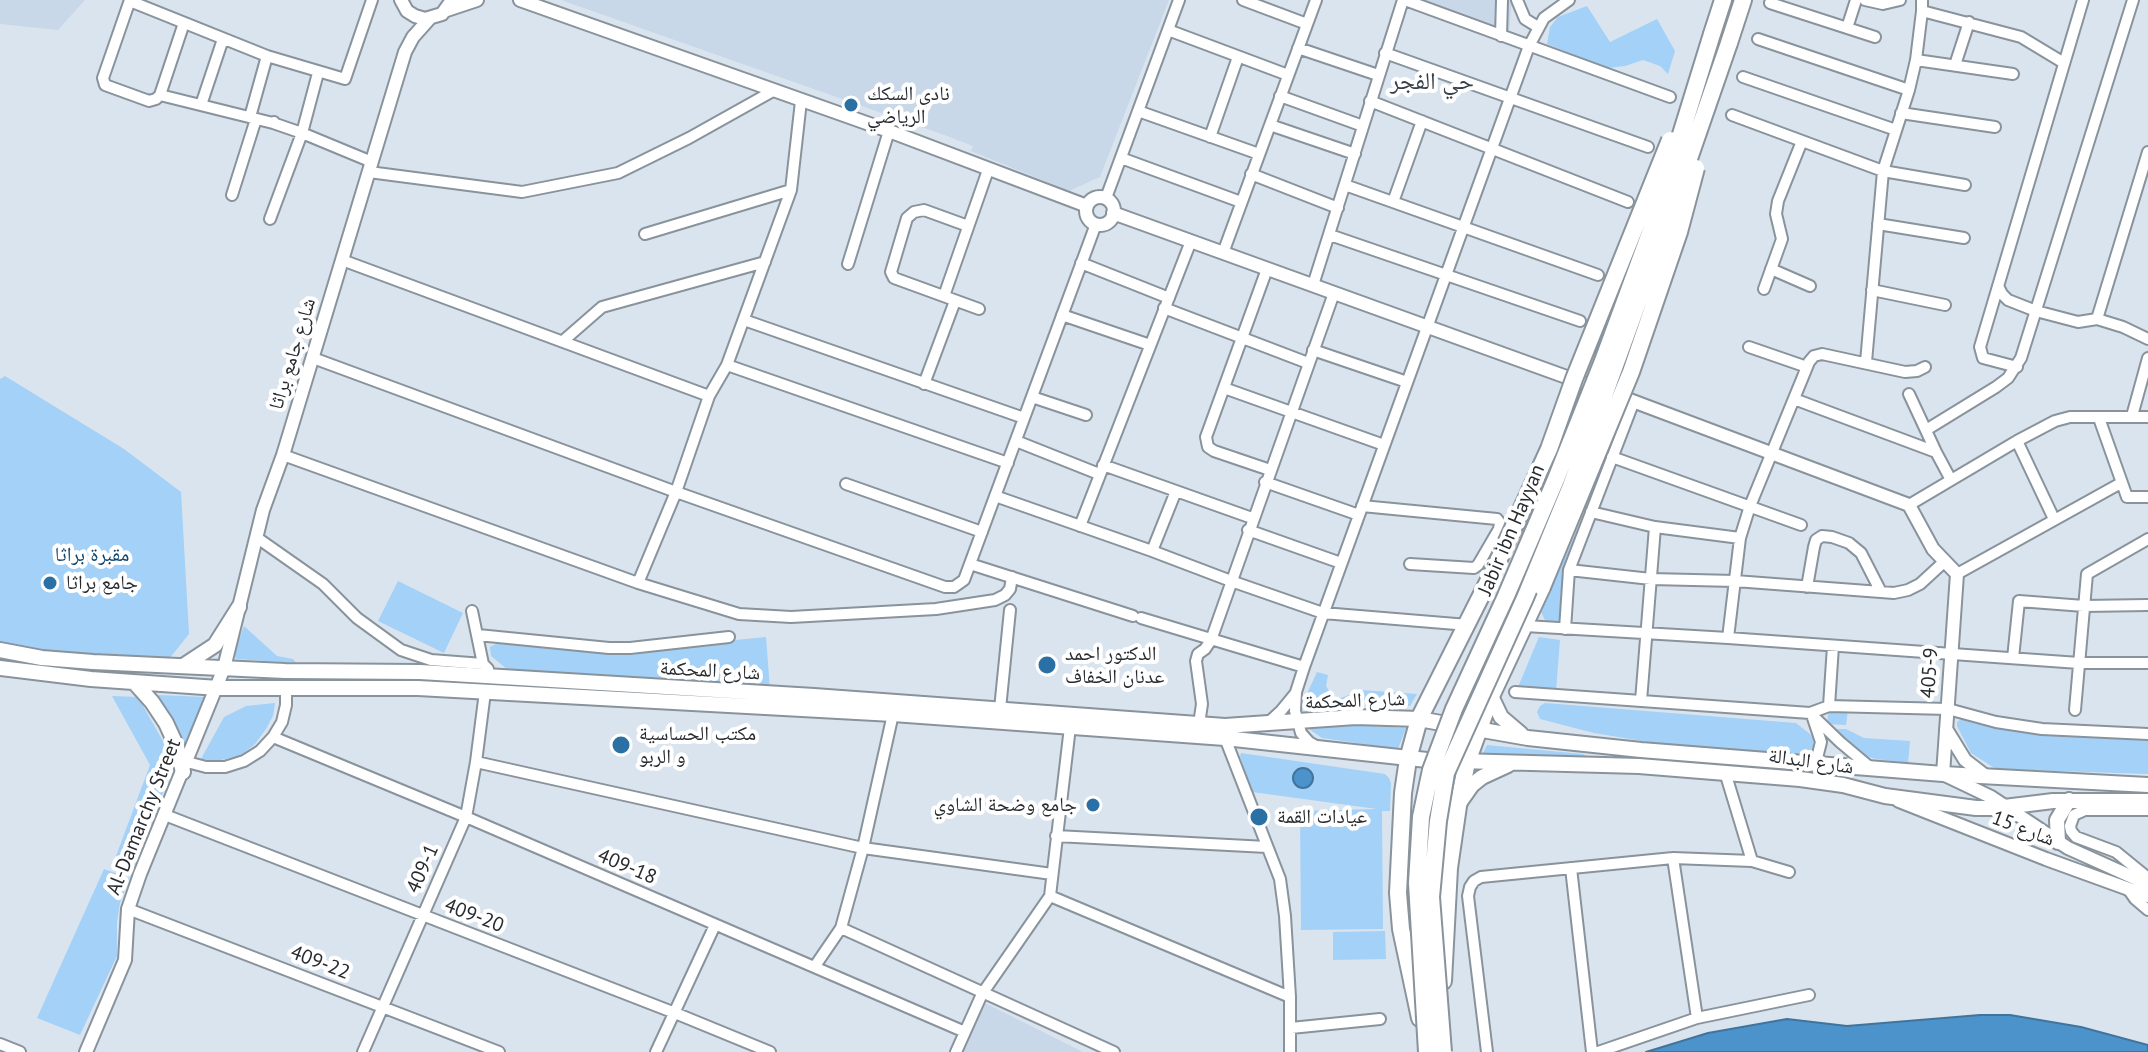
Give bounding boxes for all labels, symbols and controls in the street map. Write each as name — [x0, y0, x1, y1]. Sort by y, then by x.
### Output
district label: حي الفجر — [1390, 68, 1474, 96]
place label: نادي السكك الرياضي — [867, 82, 950, 129]
marker: نادي السكك الرياضي — [842, 96, 860, 114]
street label: شارع جامع براثا — [265, 295, 321, 413]
street label: Jabir ibn Hayyan — [1474, 461, 1550, 599]
park label: مقبرة براثا — [55, 543, 129, 567]
place label: جامع براثا — [66, 571, 138, 595]
marker: جامع براثا — [41, 574, 59, 592]
place label: الدكتور احمد عدنان الخفاف — [1065, 642, 1164, 689]
street label: 405-9 — [1916, 647, 1944, 699]
marker: الدكتور احمد عدنان الخفاف — [1036, 654, 1058, 676]
street label: شارع المحكمة — [659, 656, 761, 686]
street label: شارع المحكمة — [1304, 687, 1406, 715]
place label: مكتب الحساسية و الربو — [639, 722, 756, 769]
marker: مكتب الحساسية و الربو — [610, 734, 632, 756]
street label: Al-Damarchy Street — [102, 735, 186, 899]
street label: شارع البدالة — [1767, 744, 1855, 780]
place label: جامع وضحة الشاوي — [933, 793, 1077, 817]
marker: جامع وضحة الشاوي — [1084, 796, 1102, 814]
place label: عيادات القمة — [1277, 805, 1367, 829]
marker: عيادات القمة — [1248, 806, 1270, 828]
street label: شارع 15 — [1988, 806, 2058, 852]
street label: 409-1 — [402, 841, 444, 897]
street label: 409-18 — [594, 844, 660, 890]
street label: 409-20 — [441, 894, 507, 938]
street label: 409-22 — [287, 941, 353, 985]

